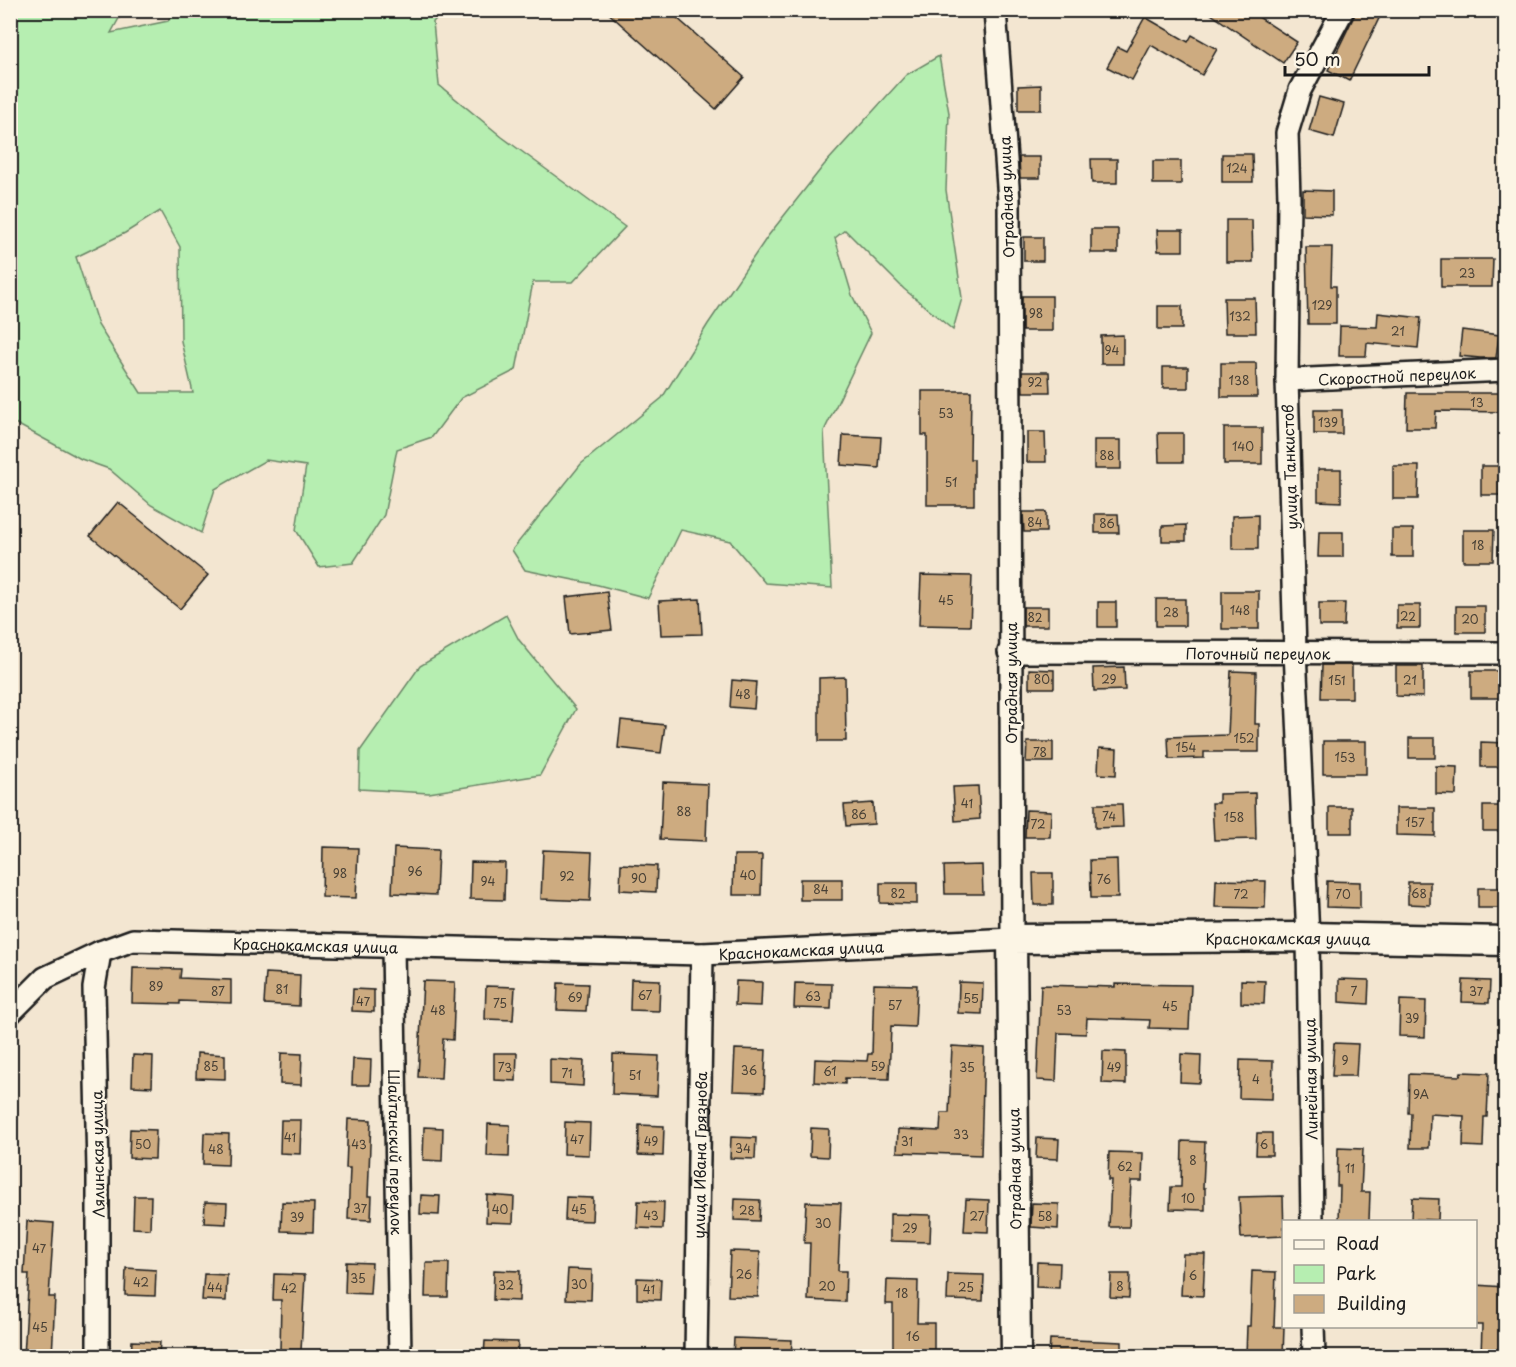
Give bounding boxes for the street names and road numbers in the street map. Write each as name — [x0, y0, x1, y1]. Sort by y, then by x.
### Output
street label: Отрадная улица — [992, 135, 1020, 258]
street label: Скоростной переулок — [1317, 360, 1477, 390]
street label: улица Танкистов — [1275, 404, 1303, 530]
street label: Отрадная улица — [999, 621, 1022, 744]
street label: Поточный переулок — [1185, 641, 1331, 664]
street label: Краснокамская улица — [1205, 925, 1371, 950]
street label: Краснокамская улица — [233, 931, 399, 958]
street label: Краснокамская улица — [718, 934, 885, 965]
street label: Линейная улица — [1297, 1017, 1323, 1140]
street label: Шайтанский переулок — [384, 1069, 409, 1235]
street label: улица Ивана Грязнова — [686, 1071, 712, 1239]
street label: Лялинская улица — [84, 1090, 110, 1218]
street label: Отрадная улица — [1001, 1107, 1027, 1230]

